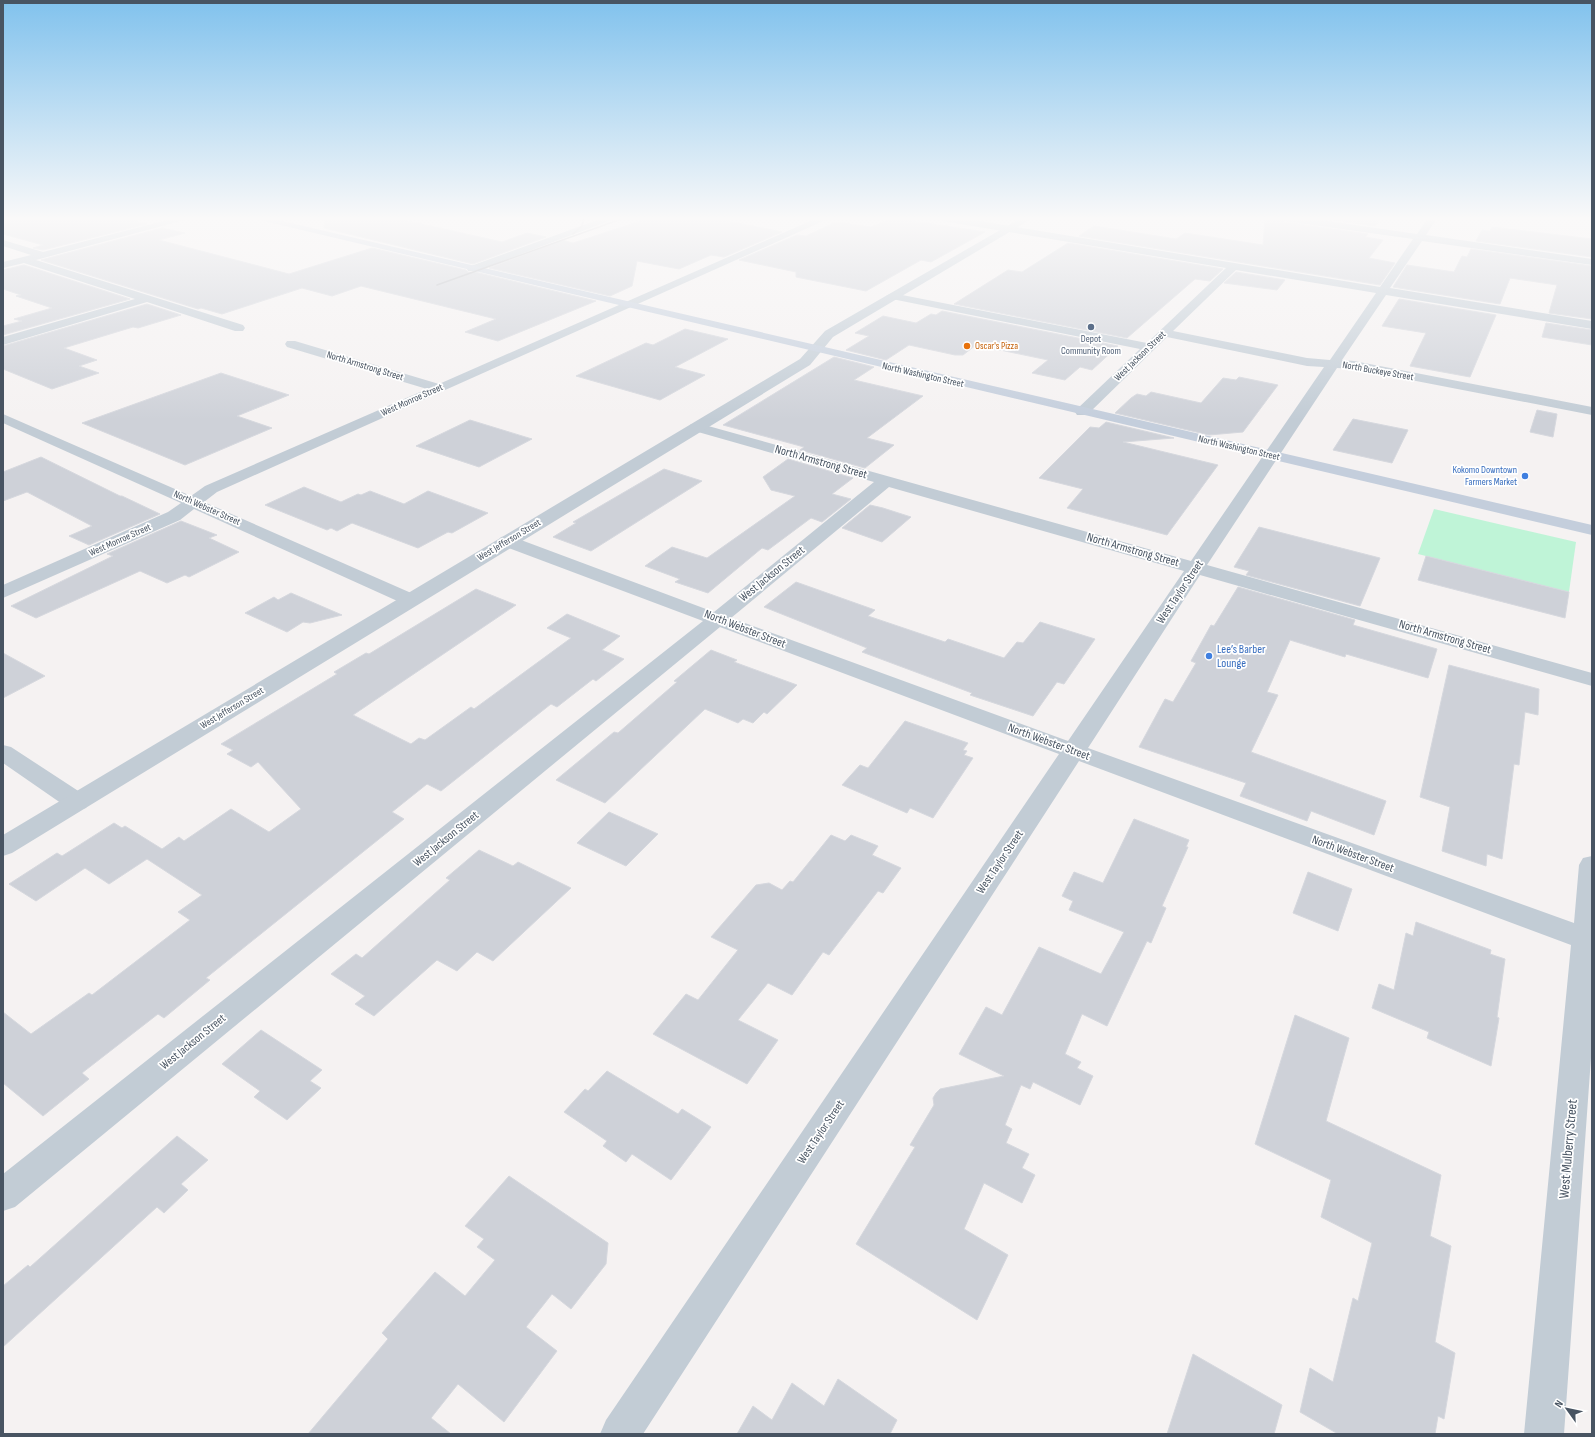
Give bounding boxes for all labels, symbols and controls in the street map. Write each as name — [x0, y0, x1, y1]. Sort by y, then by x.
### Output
marker: Depot Community Room — [1086, 322, 1096, 332]
street label: West Jackson Street — [1112, 328, 1168, 384]
place label: Depot Community Room — [1061, 333, 1121, 357]
place label: Oscar's Pizza — [975, 340, 1018, 352]
marker: Oscar's Pizza — [962, 341, 972, 351]
street label: North Armstrong Street — [325, 349, 405, 383]
street label: North Buckeye Street — [1342, 359, 1414, 383]
street label: North Washington Street — [881, 360, 965, 390]
street label: West Monroe Street — [379, 381, 445, 419]
street label: North Washington Street — [1197, 433, 1281, 463]
street label: North Armstrong Street — [773, 442, 869, 482]
place label: Kokomo Downtown Farmers Market — [1453, 464, 1517, 488]
marker: Kokomo Downtown Farmers Market — [1520, 471, 1530, 481]
street label: North Webster Street — [172, 488, 242, 528]
street label: West Jefferson Street — [475, 516, 543, 564]
street label: West Monroe Street — [87, 521, 153, 559]
street label: North Armstrong Street — [1085, 530, 1181, 570]
street label: West Jackson Street — [736, 543, 808, 605]
street label: West Taylor Street — [1153, 557, 1207, 627]
street label: North Webster Street — [702, 607, 788, 652]
street label: North Armstrong Street — [1397, 617, 1493, 657]
place label: Lee’s Barber Lounge — [1217, 642, 1266, 671]
marker: Lee’s Barber Lounge — [1204, 651, 1214, 661]
street label: West Jefferson Street — [198, 684, 266, 732]
street label: North Webster Street — [1006, 720, 1092, 764]
street label: West Jackson Street — [410, 808, 482, 870]
street label: West Taylor Street — [973, 827, 1027, 897]
street label: North Webster Street — [1310, 832, 1396, 876]
street label: West Jackson Street — [157, 1011, 229, 1073]
street label: West Taylor Street — [794, 1097, 848, 1167]
street label: West Mulberry Street — [1555, 1099, 1581, 1199]
north arrow — [1547, 1389, 1587, 1429]
text: N — [1552, 1398, 1566, 1410]

